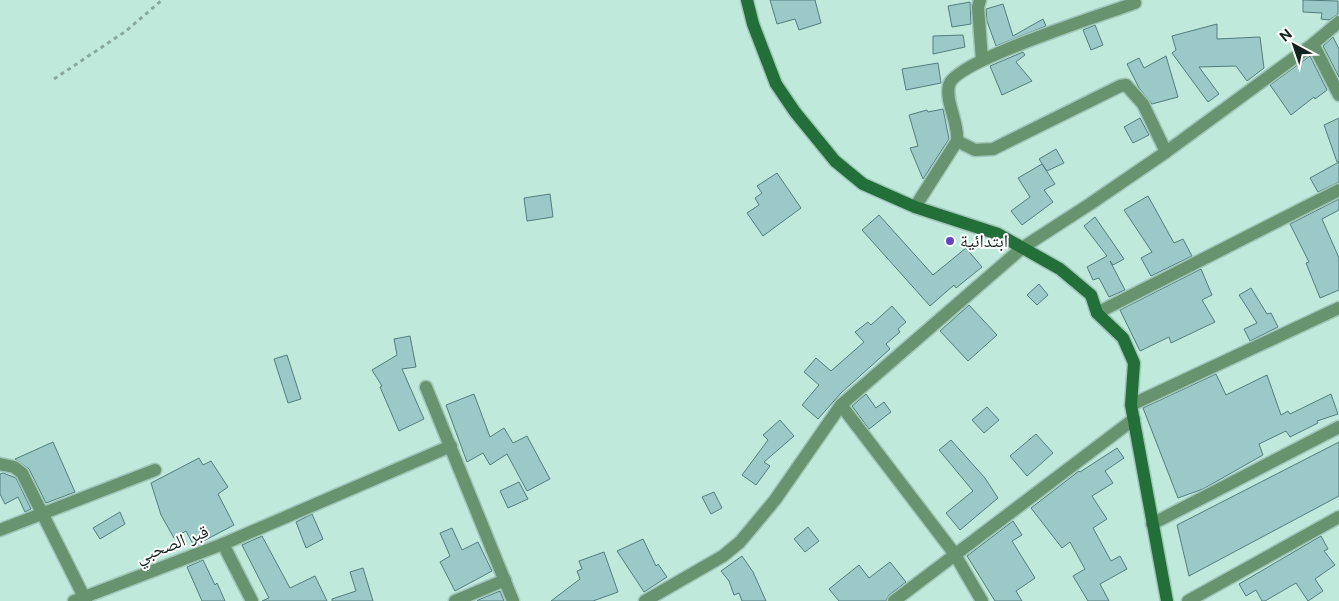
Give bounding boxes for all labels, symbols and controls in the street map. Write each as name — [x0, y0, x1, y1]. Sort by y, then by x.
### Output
north arrow — [1269, 20, 1319, 70]
text: N — [1276, 25, 1295, 45]
place label: ابتدائية — [960, 230, 1008, 252]
marker: ابتدائية — [944, 235, 956, 247]
street label: قبر الصحبي — [132, 520, 213, 571]

